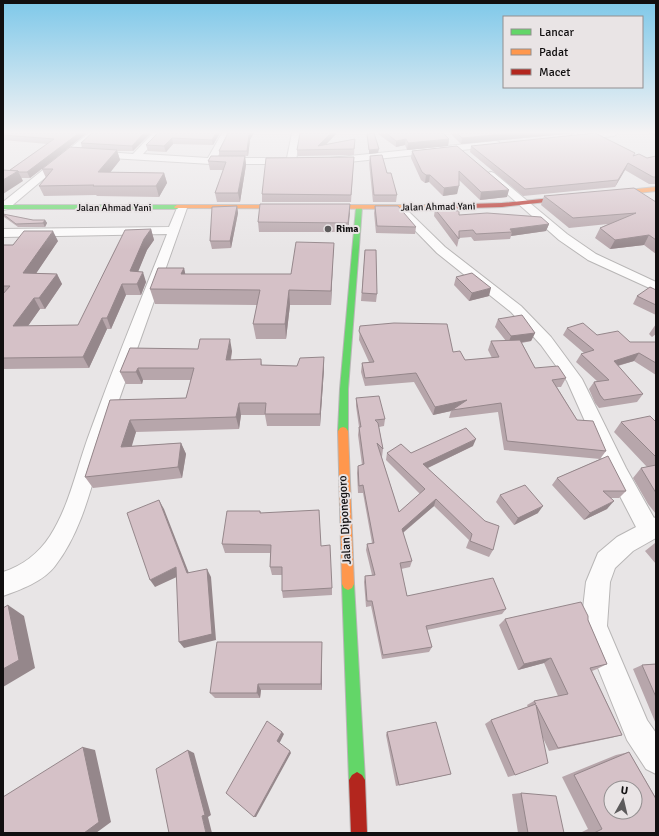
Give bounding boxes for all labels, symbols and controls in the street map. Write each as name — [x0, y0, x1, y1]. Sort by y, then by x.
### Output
legend — [503, 16, 643, 88]
text: Lancar — [539, 25, 575, 40]
text: Padat — [539, 45, 568, 60]
text: Macet — [539, 65, 571, 80]
street label: Jalan Ahmad Yani — [400, 200, 476, 214]
street label: Jalan Ahmad Yani — [77, 202, 151, 214]
place label: Rima — [336, 223, 358, 235]
marker: Rima — [323, 224, 333, 234]
street label: Jalan Diponegoro — [335, 475, 355, 565]
north arrow — [603, 780, 643, 820]
text: U — [620, 784, 629, 798]

